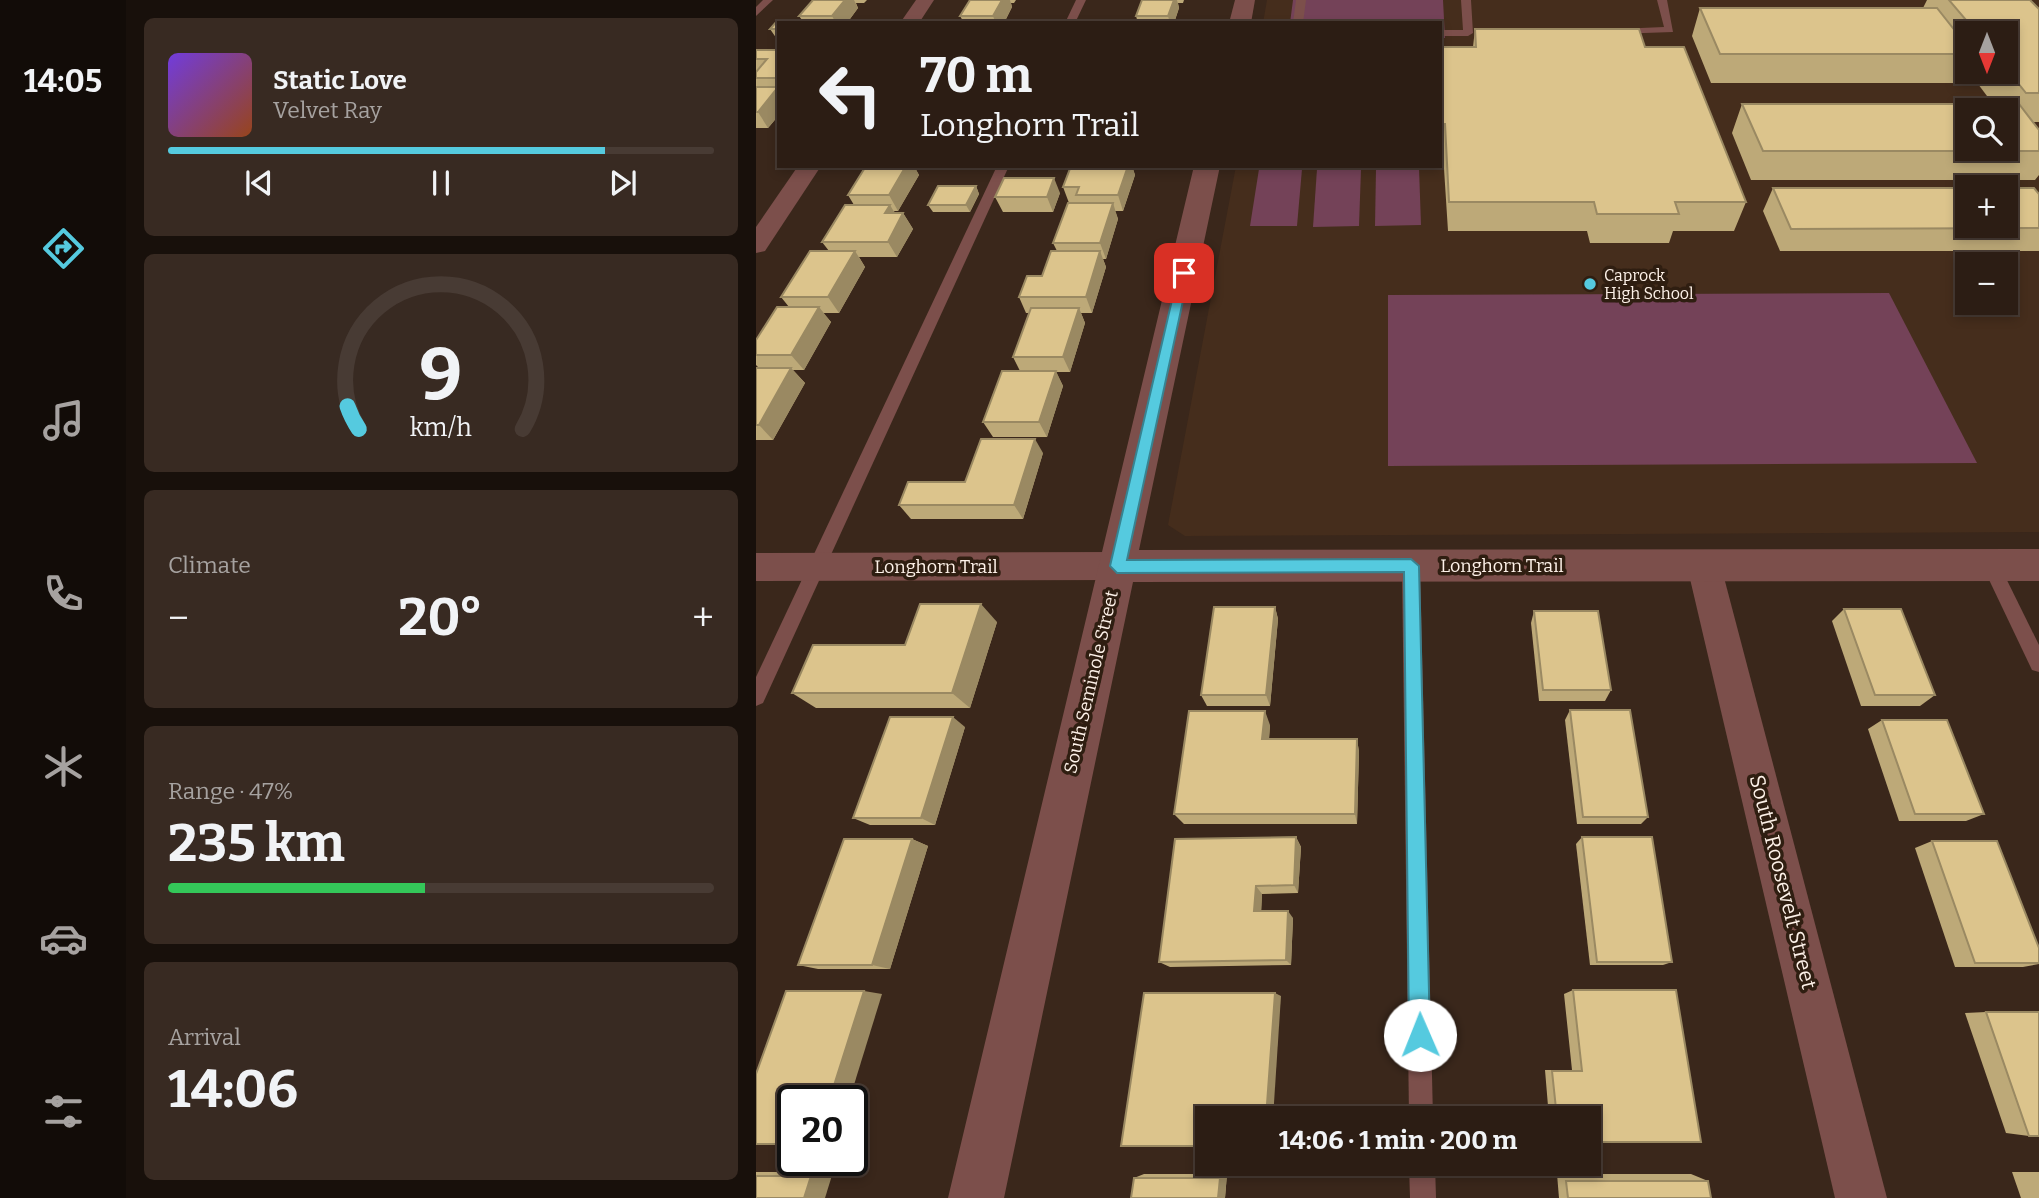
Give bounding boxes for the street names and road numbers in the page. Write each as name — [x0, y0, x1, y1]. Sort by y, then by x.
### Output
street label: Longhorn Trail — [1440, 555, 1564, 577]
street label: Longhorn Trail — [874, 556, 998, 578]
street label: South Seminole Street — [1059, 588, 1123, 776]
street label: South Roosevelt Street — [1744, 772, 1822, 992]

